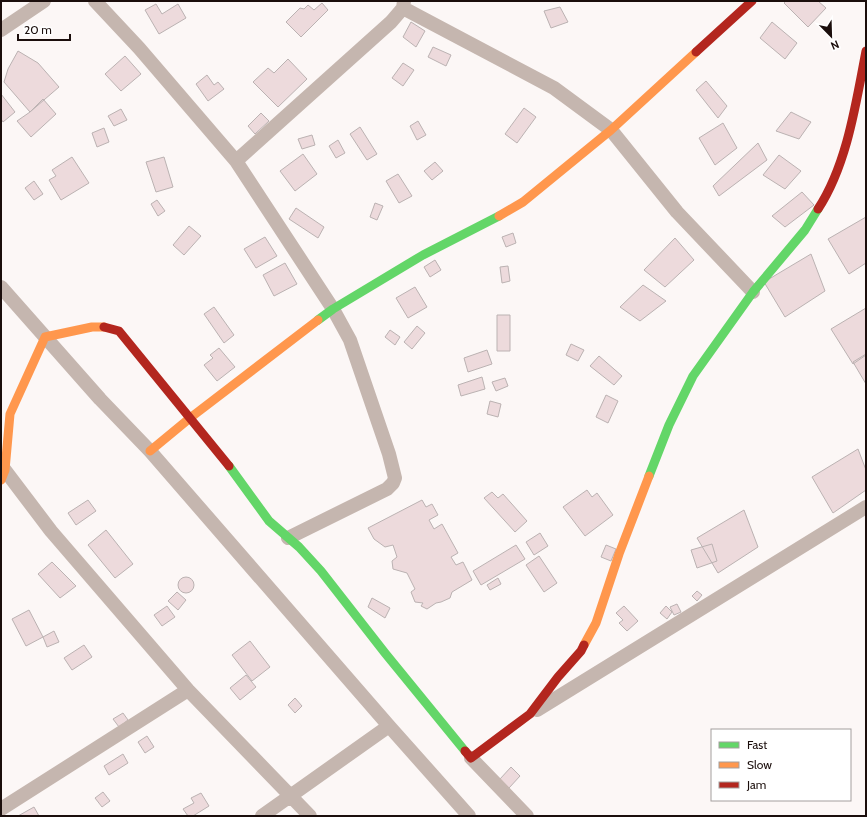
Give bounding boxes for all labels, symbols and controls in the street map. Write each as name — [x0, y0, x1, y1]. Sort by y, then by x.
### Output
scale bar — [18, 16, 70, 42]
north arrow — [811, 16, 851, 56]
text: 20 m — [24, 22, 52, 37]
text: N — [829, 37, 841, 53]
legend — [711, 729, 851, 801]
text: Fast — [747, 737, 767, 752]
text: Slow — [747, 757, 772, 772]
text: Jam — [746, 777, 766, 792]

